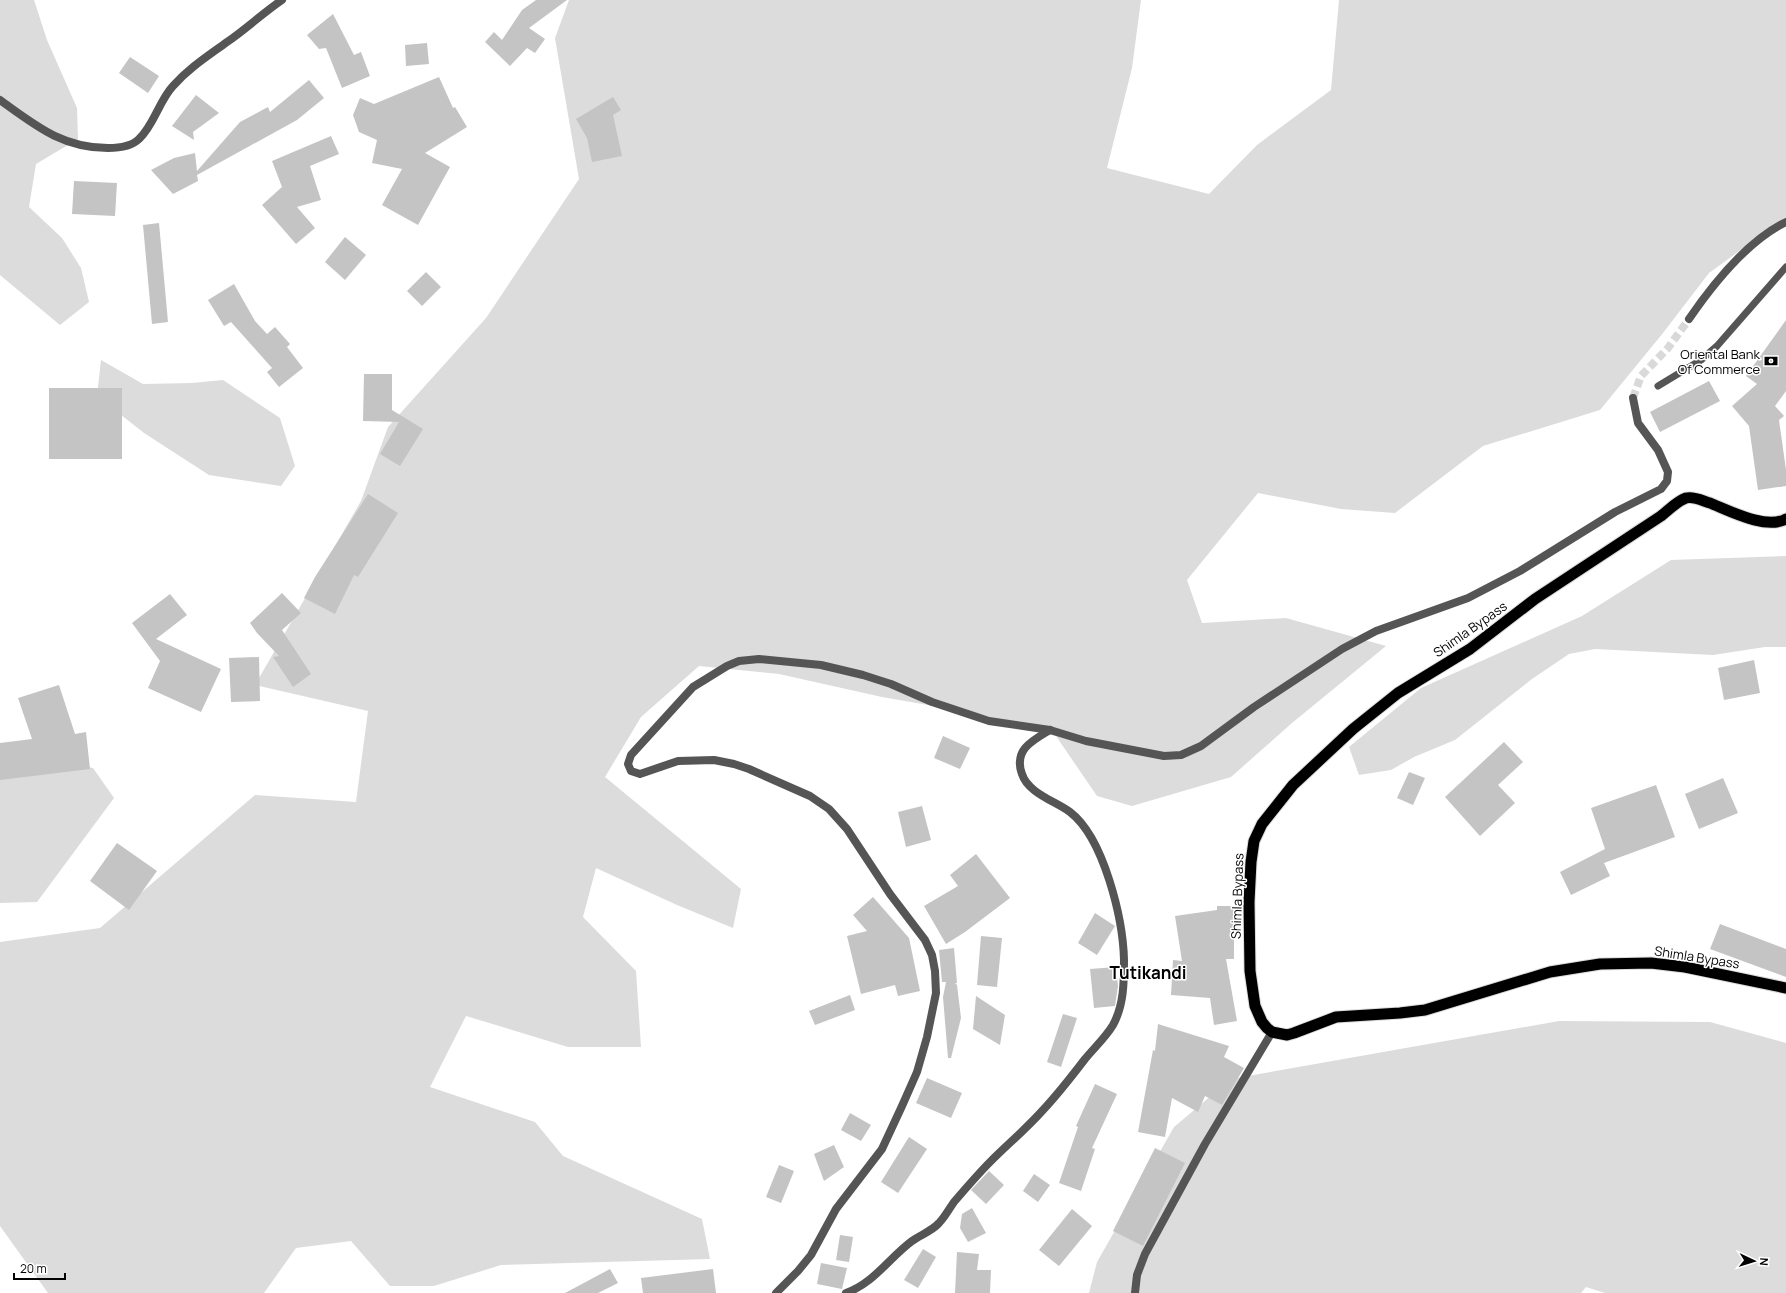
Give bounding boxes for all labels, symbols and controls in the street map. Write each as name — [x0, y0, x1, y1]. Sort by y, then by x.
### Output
place label: Oriental Bank Of Commerce — [1678, 345, 1761, 378]
bank icon: Oriental Bank Of Commerce — [1763, 353, 1779, 369]
street label: Shimla Bypass — [1430, 597, 1511, 661]
street label: Shimla Bypass — [1227, 853, 1248, 939]
street label: Shimla Bypass — [1653, 941, 1741, 973]
district label: Tutikandi — [1110, 961, 1186, 984]
north arrow — [1734, 1241, 1774, 1281]
scale bar — [14, 1255, 65, 1281]
text: N — [1757, 1257, 1772, 1266]
text: 20 m — [20, 1260, 47, 1277]

